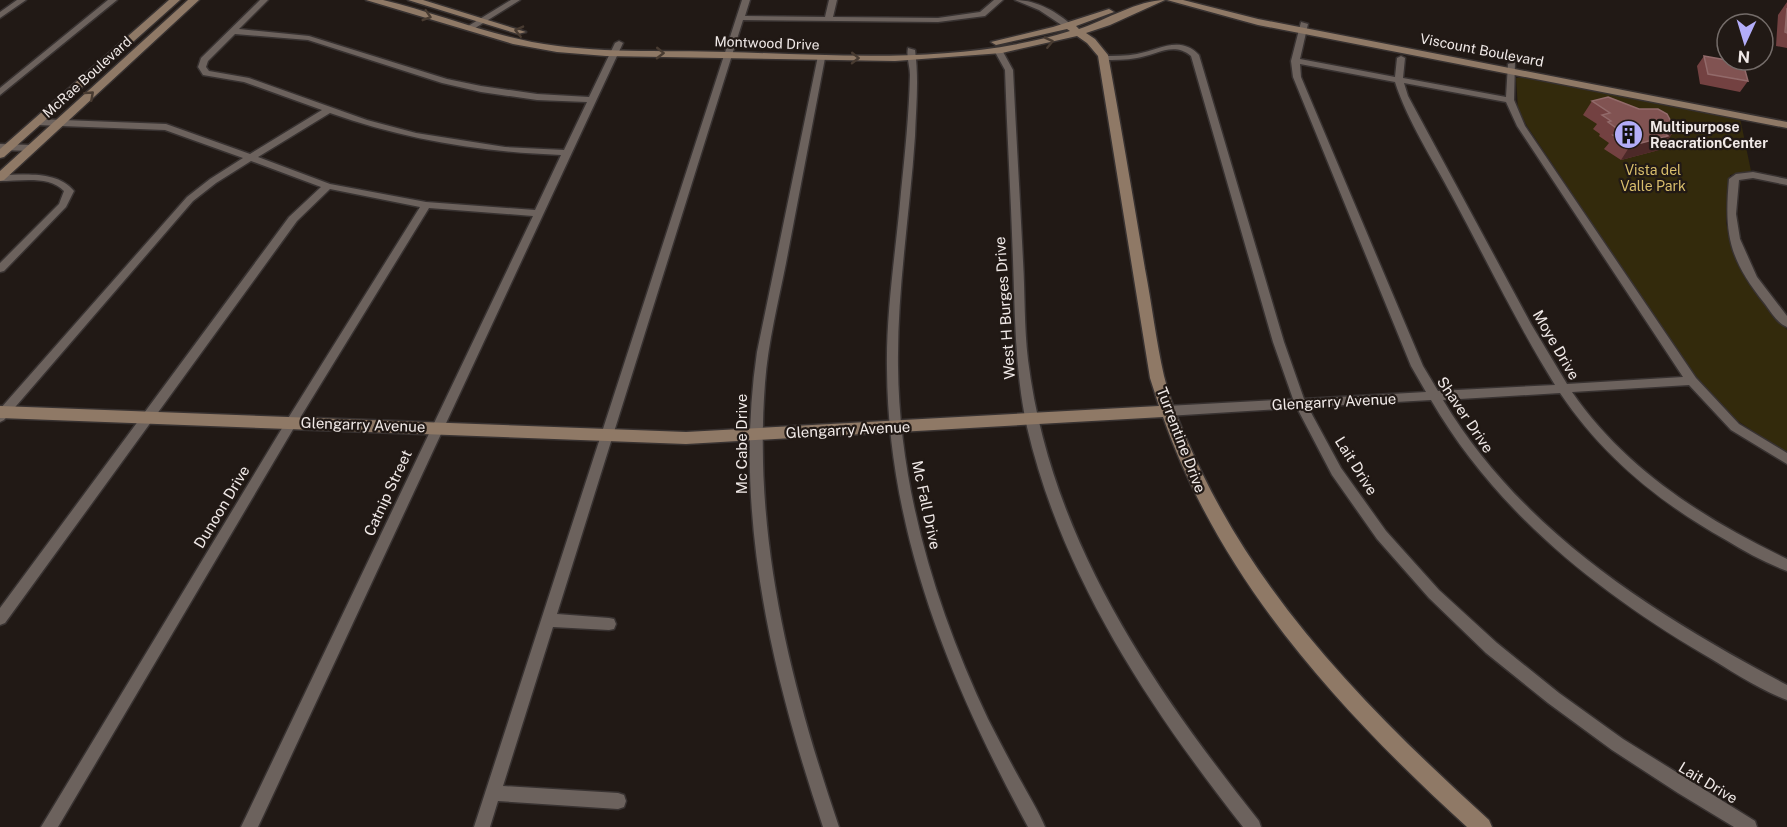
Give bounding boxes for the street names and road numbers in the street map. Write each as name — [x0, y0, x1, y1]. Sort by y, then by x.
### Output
street label: Viscount Boulevard — [1419, 30, 1545, 70]
street label: McRae Boulevard — [39, 33, 135, 121]
street label: Montwood Drive — [714, 33, 820, 53]
street label: West H Burges Drive — [991, 236, 1018, 380]
street label: Moye Drive — [1530, 307, 1583, 383]
street label: Shaver Drive — [1434, 373, 1497, 456]
street label: Turrentine Drive — [1154, 385, 1209, 495]
street label: Glengarry Avenue — [1271, 390, 1397, 413]
street label: Mc Cabe Drive — [733, 394, 750, 494]
street label: Glengarry Avenue — [300, 414, 426, 435]
street label: Glengarry Avenue — [785, 418, 911, 441]
street label: Lait Drive — [1332, 433, 1381, 498]
street label: Catnip Street — [360, 447, 415, 538]
street label: Mc Fall Drive — [909, 459, 944, 551]
street label: Dunoon Drive — [190, 462, 253, 551]
street label: Lait Drive — [1676, 758, 1741, 807]

